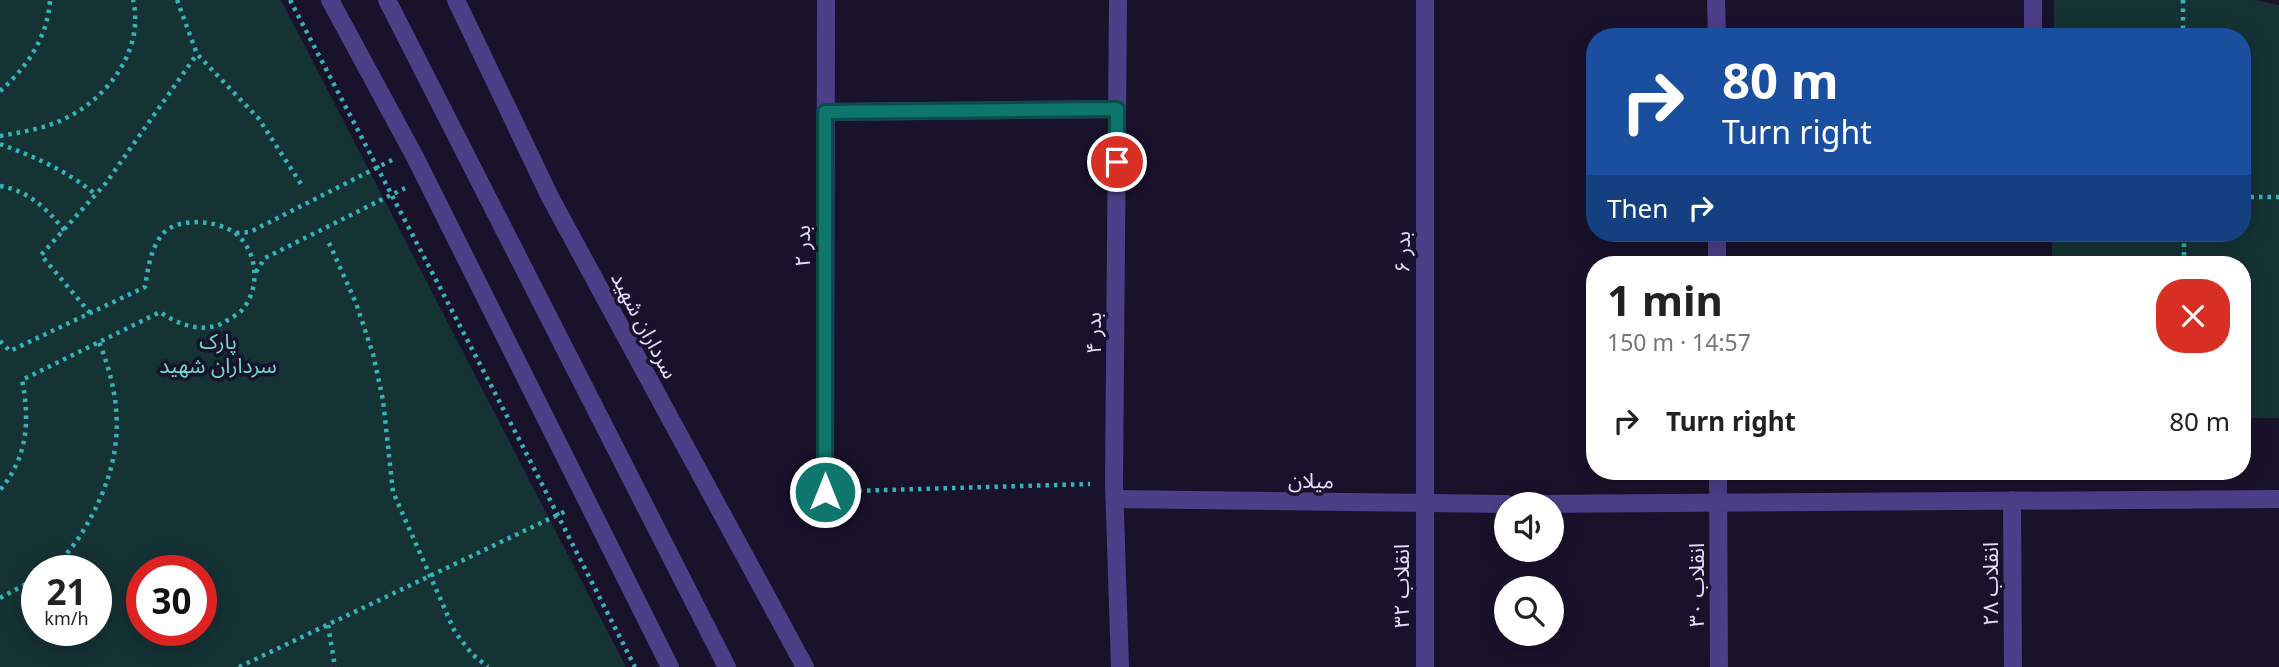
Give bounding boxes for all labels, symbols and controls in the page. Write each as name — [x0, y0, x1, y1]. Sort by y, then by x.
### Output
text: 80 m — [1722, 47, 1839, 113]
icon: right — [1607, 56, 1698, 147]
text: Turn right — [1722, 110, 1872, 153]
pin — [1087, 132, 1147, 192]
icon: arrive — [1098, 143, 1136, 181]
icon: right — [1682, 189, 1720, 227]
text: Then — [1607, 190, 1668, 226]
street label: بدر ۲ — [788, 225, 816, 267]
street label: بدر ۶ — [1388, 231, 1416, 273]
street label: سرداران شهید — [605, 267, 685, 383]
text: 1 min — [1607, 271, 1723, 328]
button: close — [2156, 279, 2230, 353]
street label: بدر ۴ — [1079, 312, 1107, 354]
text: 150 m · 14:57 — [1607, 326, 1751, 358]
park label: پارک سرداران شهید — [159, 327, 277, 379]
icon: right — [1607, 402, 1645, 440]
text: Turn right — [1666, 403, 1796, 439]
text: 80 m — [2169, 403, 2230, 439]
position arrow — [788, 455, 862, 529]
street label: میلان — [1288, 466, 1334, 494]
map controls — [1494, 492, 1564, 646]
button: sound — [1494, 492, 1564, 562]
street label: انقلاب ۲۸ — [1976, 542, 2004, 626]
street label: انقلاب ۳۰ — [1682, 543, 1710, 627]
street label: انقلاب ۳۲ — [1387, 544, 1415, 628]
speed limit sign: 30 — [126, 555, 217, 646]
text: 21 — [46, 568, 87, 615]
button: search — [1494, 576, 1564, 646]
text: km/h — [44, 606, 89, 630]

